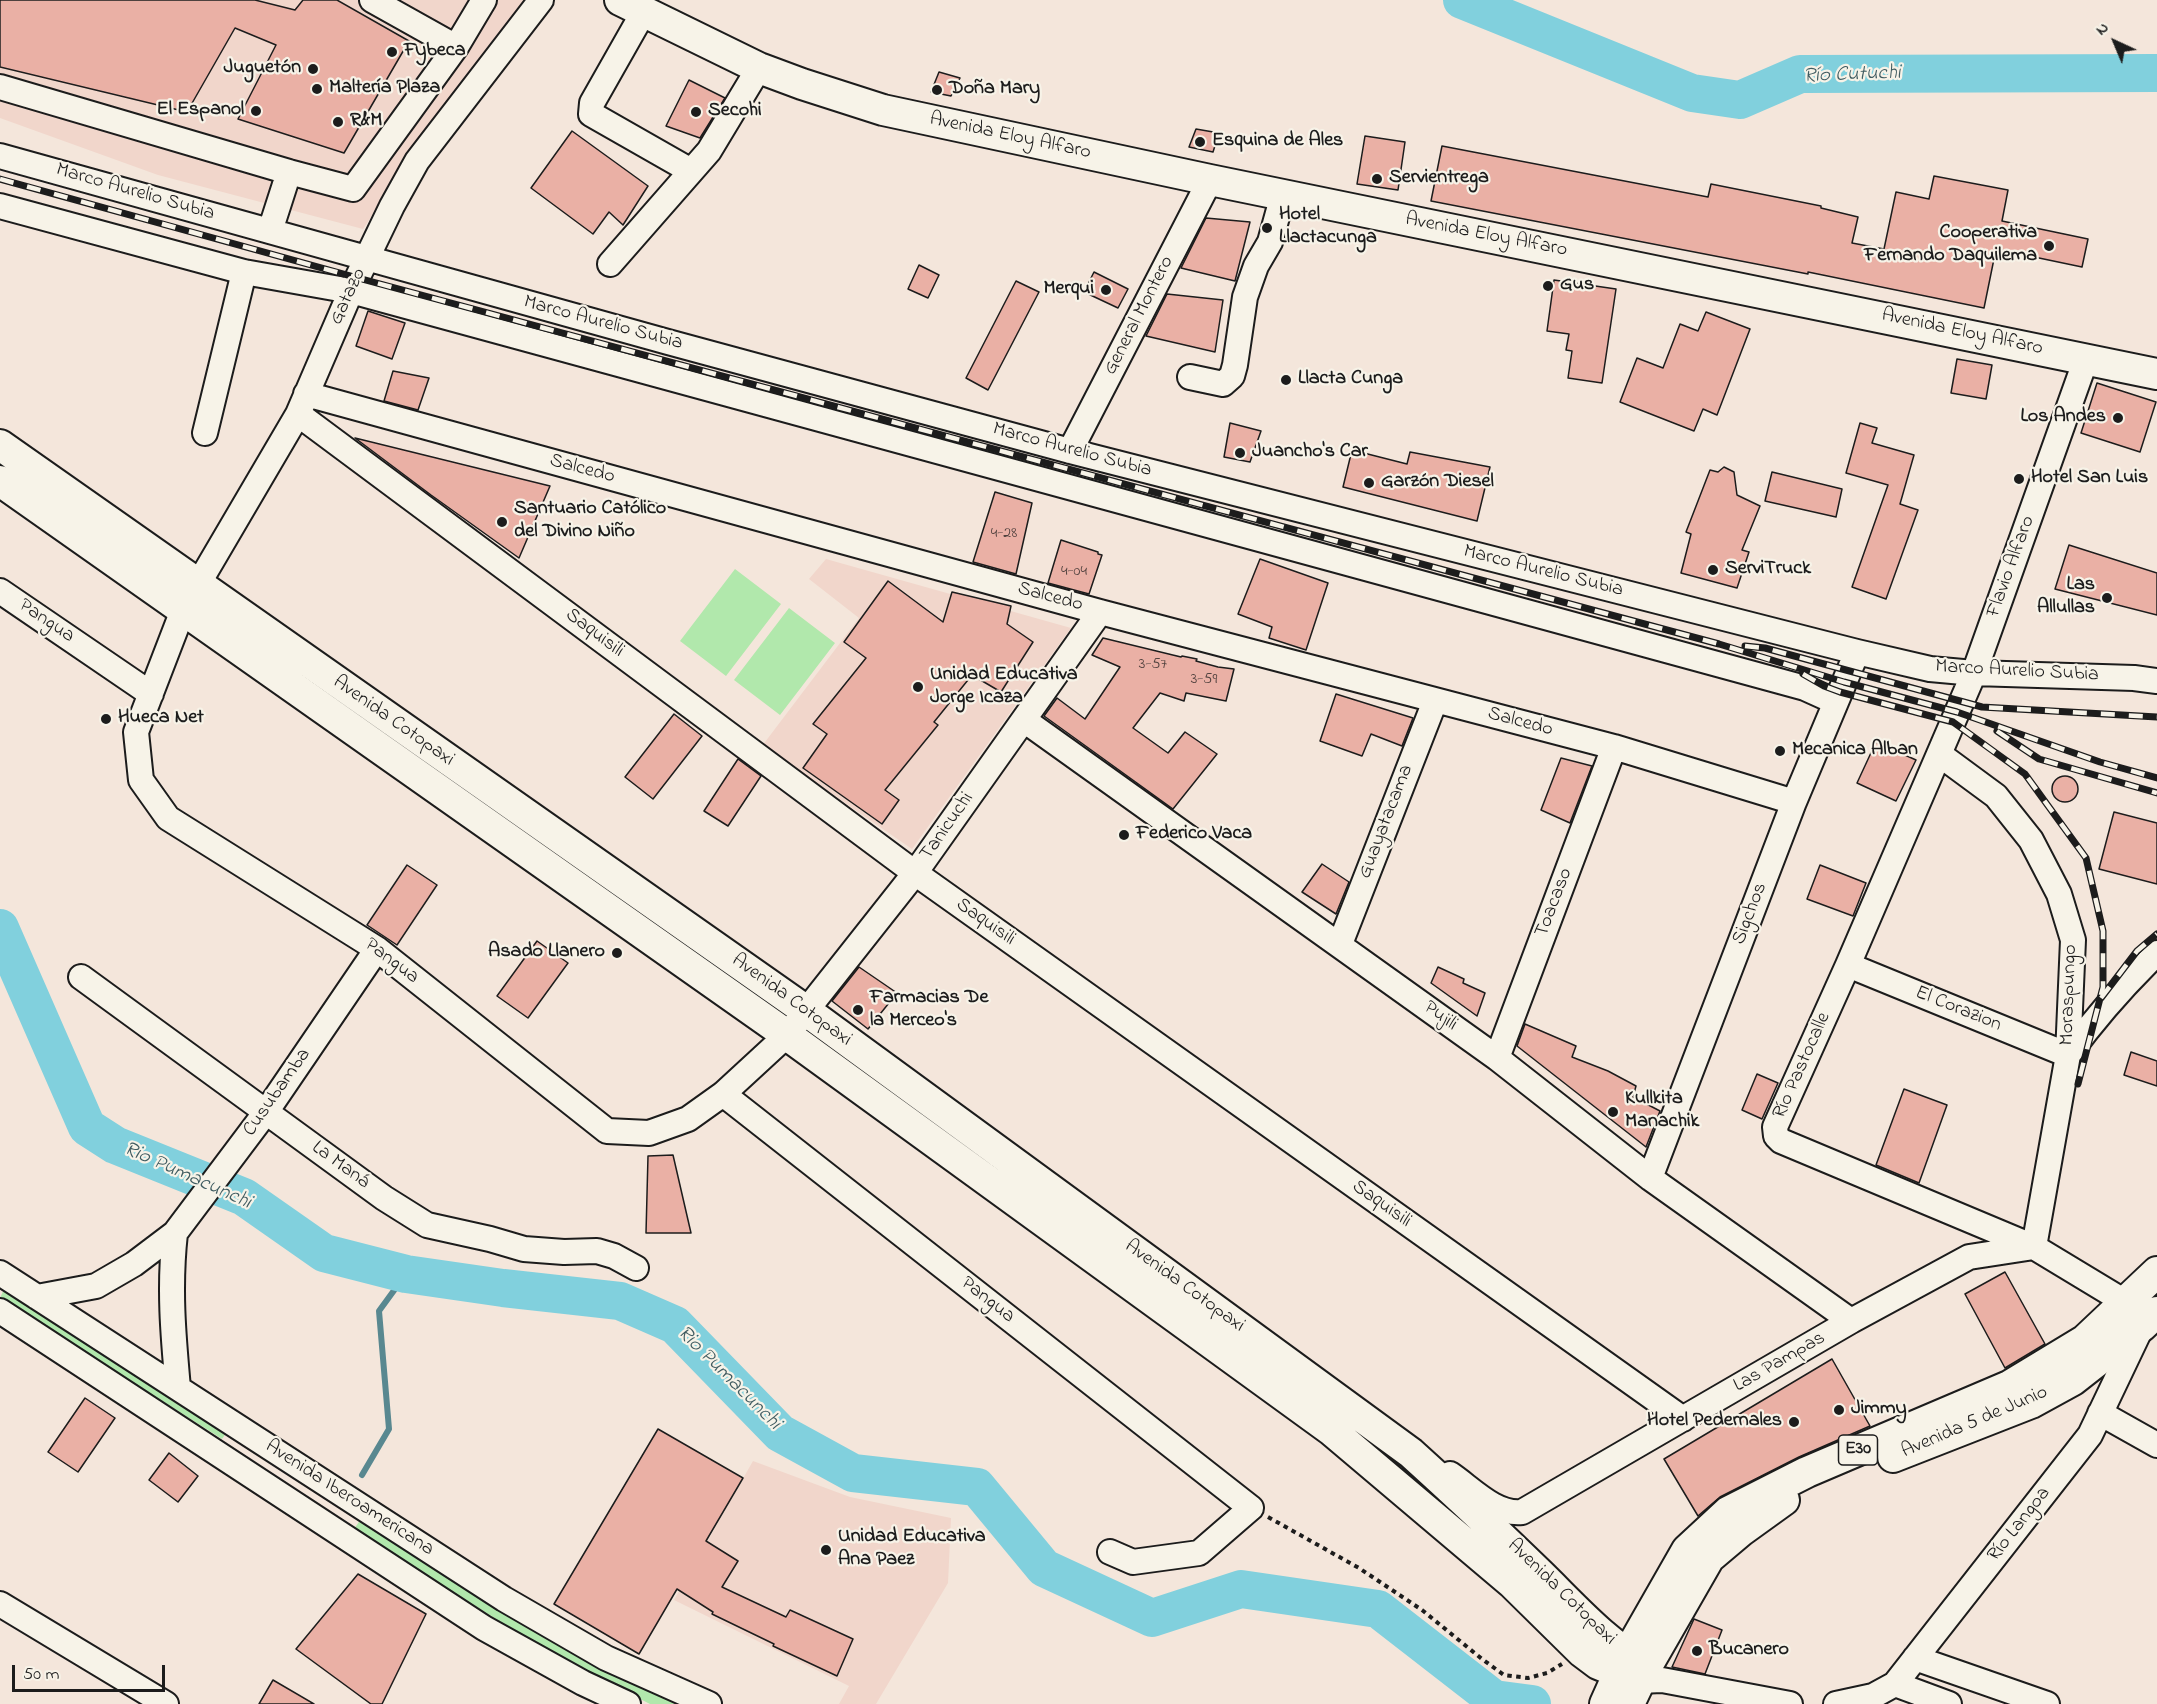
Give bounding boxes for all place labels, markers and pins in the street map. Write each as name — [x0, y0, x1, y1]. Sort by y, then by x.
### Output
place label: Fybeca — [404, 40, 465, 64]
marker: Fybeca — [385, 45, 399, 59]
place label: Juguetón — [224, 57, 301, 81]
marker: Juguetón — [306, 62, 320, 76]
place label: Maltería Plaza — [329, 77, 440, 101]
place label: Doña Mary — [949, 78, 1040, 102]
marker: Maltería Plaza — [310, 82, 324, 96]
marker: Doña Mary — [930, 83, 944, 97]
place label: El Espanol — [157, 99, 244, 123]
place label: Secohi — [708, 100, 762, 124]
marker: El Espanol — [249, 104, 263, 118]
marker: Secohi — [689, 105, 703, 119]
place label: R&M — [350, 110, 382, 134]
marker: R&M — [331, 115, 345, 129]
place label: Esquina de Ales — [1212, 130, 1343, 154]
marker: Esquina de Ales — [1193, 135, 1207, 149]
place label: Servientrega — [1389, 167, 1489, 191]
marker: Servientrega — [1370, 172, 1384, 186]
place label: Hotel Llactacunga — [1279, 204, 1377, 251]
marker: Hotel Llactacunga — [1260, 221, 1274, 235]
place label: Cooperativa Fernando Daquilema — [1864, 222, 2037, 269]
marker: Cooperativa Fernando Daquilema — [2042, 239, 2056, 253]
place label: Gus — [1560, 274, 1594, 298]
place label: Merqui — [1043, 278, 1094, 302]
marker: Gus — [1541, 279, 1555, 293]
marker: Merqui — [1099, 283, 1113, 297]
place label: Llacta Cunga — [1298, 368, 1403, 392]
marker: Llacta Cunga — [1279, 373, 1293, 387]
place label: Los Andes — [2020, 406, 2106, 430]
marker: Los Andes — [2111, 411, 2125, 425]
place label: Juancho's Car — [1252, 441, 1368, 465]
marker: Juancho's Car — [1233, 446, 1247, 460]
place label: Hotel San Luis — [2031, 467, 2148, 491]
place label: Garzón Diesel — [1381, 471, 1494, 495]
marker: Hotel San Luis — [2012, 472, 2026, 486]
marker: Garzón Diesel — [1362, 476, 1376, 490]
place label: Santuario Católico del Divino Niño — [514, 498, 666, 545]
marker: Santuario Católico del Divino Niño — [495, 515, 509, 529]
place label: ServiTruck — [1725, 558, 1811, 582]
marker: ServiTruck — [1706, 563, 1720, 577]
place label: Las Allullas — [2037, 574, 2095, 621]
marker: Las Allullas — [2100, 591, 2114, 605]
place label: Unidad Educativa Jorge Icaza — [930, 664, 1078, 711]
marker: Unidad Educativa Jorge Icaza — [911, 680, 925, 694]
place label: Hueca Net — [118, 707, 204, 731]
marker: Hueca Net — [99, 712, 113, 726]
place label: Mecanica Alban — [1792, 739, 1918, 763]
marker: Mecanica Alban — [1773, 744, 1787, 758]
place label: Federico Vaca — [1136, 823, 1252, 847]
marker: Federico Vaca — [1117, 828, 1131, 842]
place label: Asado Llanero — [488, 941, 605, 965]
marker: Asado Llanero — [610, 946, 624, 960]
place label: Farmacias De la Merceo's — [870, 987, 988, 1034]
marker: Farmacias De la Merceo's — [851, 1003, 865, 1017]
place label: Kullkita Manachik — [1625, 1088, 1699, 1135]
marker: Kullkita Manachik — [1606, 1105, 1620, 1119]
place label: Jimmy — [1851, 1398, 1907, 1422]
marker: Jimmy — [1832, 1403, 1846, 1417]
place label: Hotel Pedernales — [1647, 1410, 1782, 1434]
marker: Hotel Pedernales — [1787, 1415, 1801, 1429]
place label: Unidad Educativa Ana Paez — [838, 1526, 986, 1573]
marker: Unidad Educativa Ana Paez — [819, 1543, 833, 1557]
place label: Bucanero — [1709, 1639, 1789, 1663]
marker: Bucanero — [1690, 1644, 1704, 1658]

